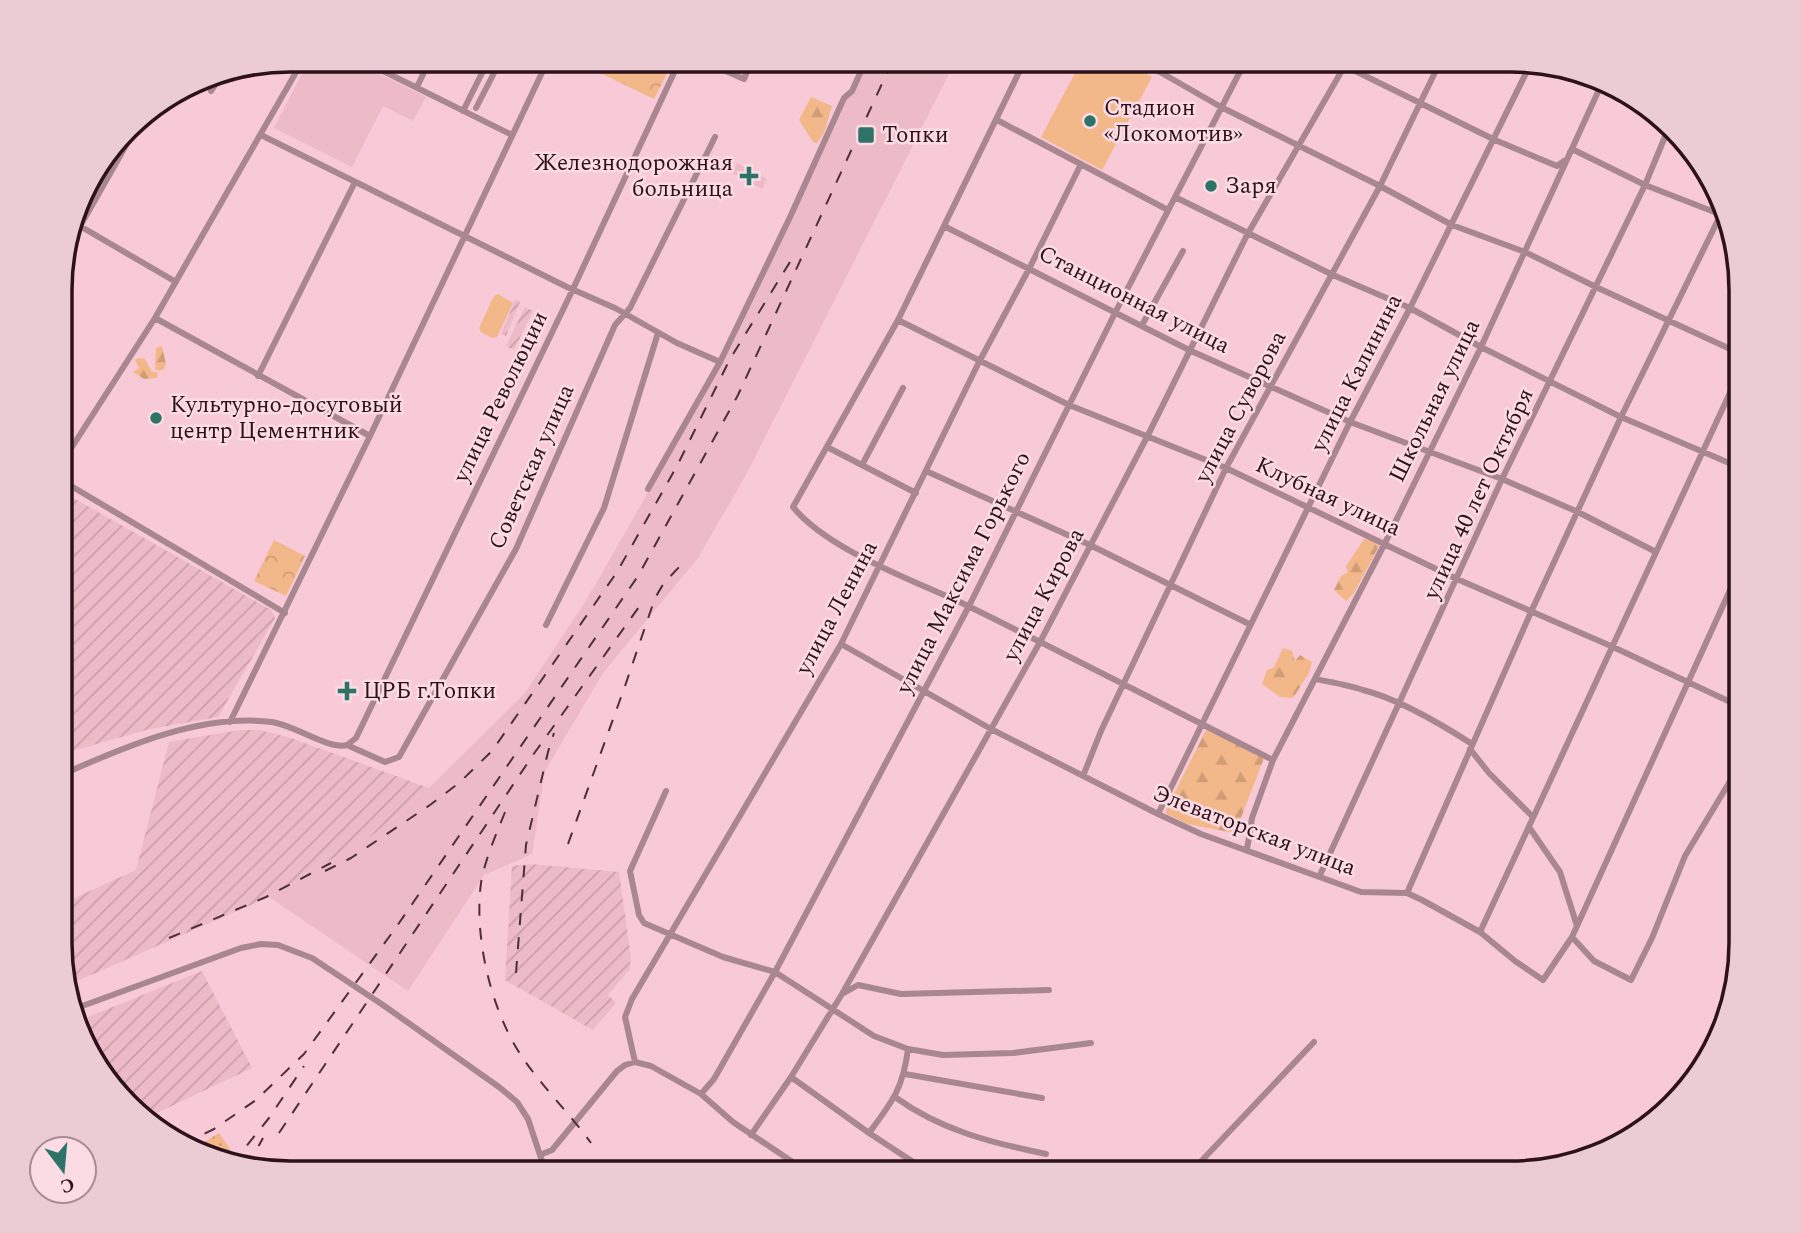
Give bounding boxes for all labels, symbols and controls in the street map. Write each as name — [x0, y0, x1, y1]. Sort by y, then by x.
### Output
place label: Стадион «Локомотив» — [1104, 91, 1243, 152]
marker: Стадион «Локомотив» — [1082, 113, 1098, 129]
place label: Топки — [882, 118, 949, 153]
marker: Топки — [856, 125, 876, 145]
place label: Железнодорожная больница — [534, 146, 733, 207]
marker: Железнодорожная больница — [739, 166, 759, 186]
place label: Заря — [1225, 169, 1277, 204]
marker: Заря — [1203, 178, 1219, 194]
street label: Станционная улица — [1032, 237, 1236, 363]
street label: улица Калинина — [1302, 288, 1412, 459]
street label: улица Революции — [444, 305, 558, 490]
street label: Школьная улица — [1380, 313, 1490, 489]
street label: улица Суворова — [1186, 324, 1296, 490]
street label: Советская улица — [480, 379, 584, 555]
street label: улица 40 лет Октября — [1414, 382, 1543, 606]
place label: Культурно-досуговый центр Цементник — [170, 388, 403, 449]
marker: Культурно-досуговый центр Цементник — [148, 410, 164, 426]
street label: улица Максима Горького — [887, 445, 1041, 701]
street label: Клубная улица — [1249, 448, 1407, 546]
street label: улица Кирова — [994, 522, 1094, 669]
street label: улица Ленина — [786, 535, 887, 682]
place label: ЦРБ г.Топки — [363, 674, 496, 709]
marker: ЦРБ г.Топки — [337, 681, 357, 701]
street label: Элеваторская улица — [1147, 776, 1361, 886]
north arrow — [28, 1135, 98, 1205]
text: С — [57, 1169, 78, 1201]

